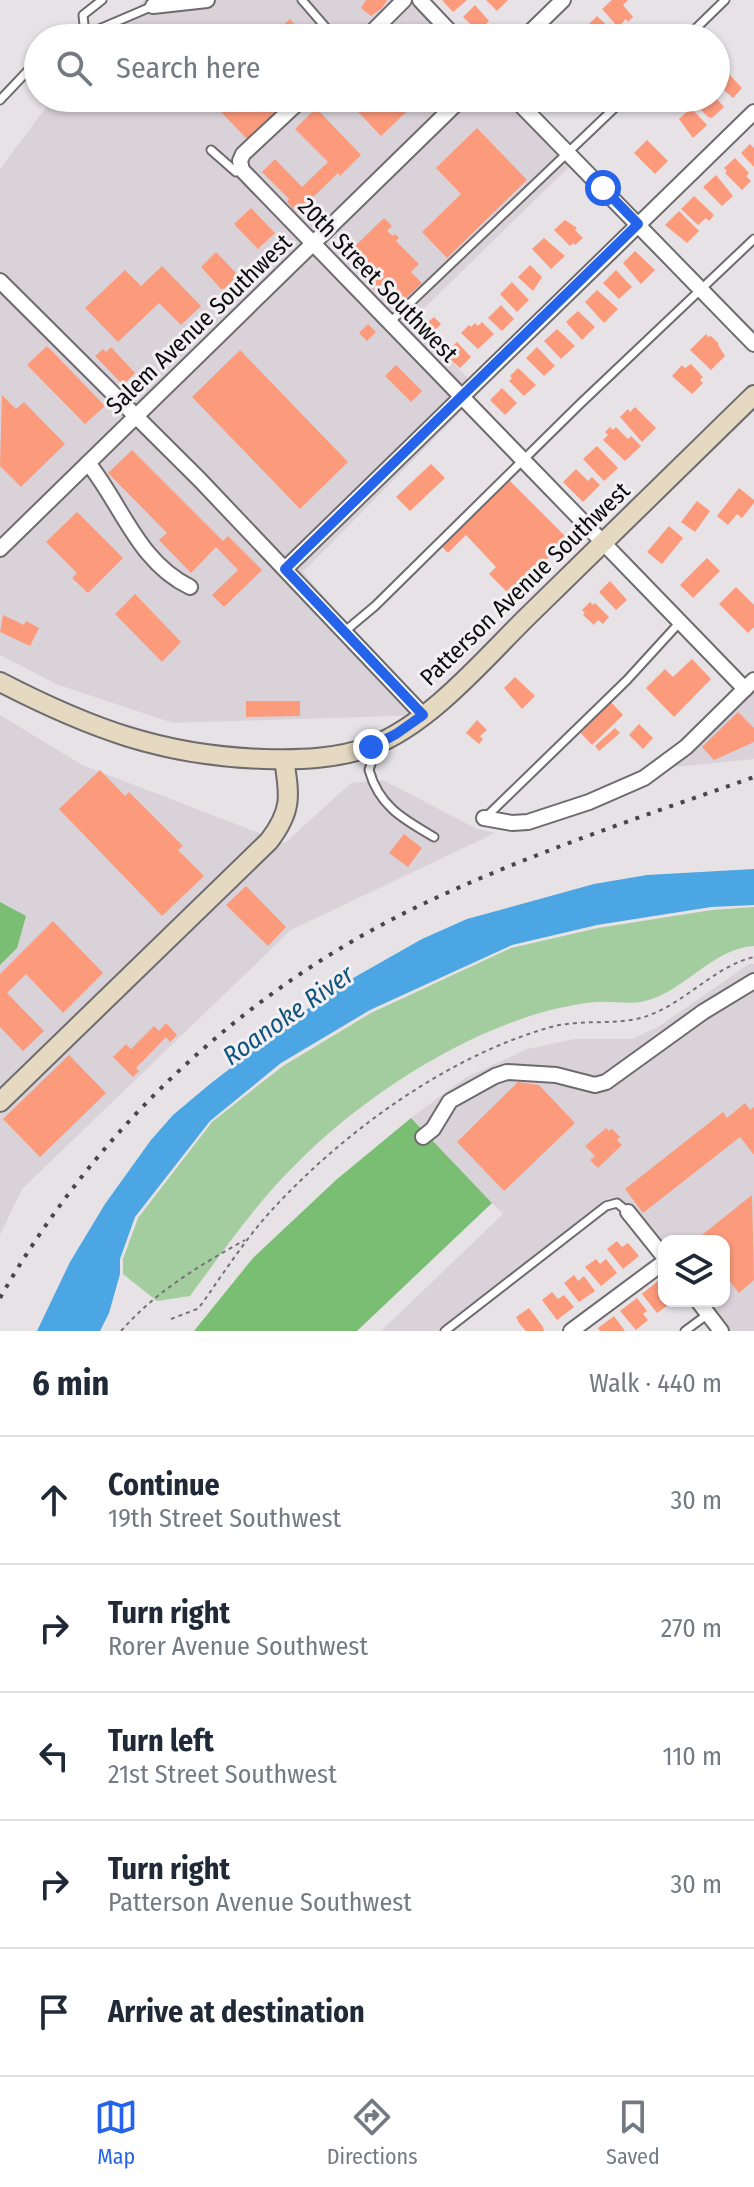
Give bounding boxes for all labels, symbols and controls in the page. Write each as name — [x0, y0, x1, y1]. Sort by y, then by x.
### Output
search box — [24, 24, 730, 112]
icon: search — [52, 46, 96, 90]
text: Search here — [116, 50, 261, 86]
route start — [585, 170, 621, 206]
street label: 20th Street Southwest — [293, 192, 464, 368]
street label: Salem Avenue Southwest — [101, 228, 298, 420]
street label: Patterson Avenue Southwest — [414, 476, 636, 691]
route end — [353, 729, 389, 765]
water label: Roanoke River — [217, 958, 360, 1072]
map controls — [658, 1235, 730, 1307]
button: layers — [658, 1235, 730, 1307]
text: 6 min — [32, 1363, 109, 1404]
text: Walk · 440 m — [589, 1368, 722, 1399]
text: Continue — [108, 1467, 220, 1503]
icon: ahead — [32, 1478, 76, 1522]
text: 30 m — [671, 1485, 722, 1516]
text: 19th Street Southwest — [108, 1503, 341, 1534]
text: Turn right — [108, 1595, 230, 1631]
icon: right — [32, 1606, 76, 1650]
text: 270 m — [661, 1613, 722, 1644]
text: Rorer Avenue Southwest — [108, 1631, 368, 1662]
text: Turn left — [108, 1723, 214, 1759]
icon: left — [32, 1734, 76, 1778]
text: 110 m — [662, 1741, 722, 1772]
text: 21st Street Southwest — [108, 1759, 337, 1790]
text: Turn right — [108, 1851, 230, 1887]
icon: right — [32, 1862, 76, 1906]
text: 30 m — [671, 1869, 722, 1900]
text: Patterson Avenue Southwest — [108, 1887, 412, 1918]
icon: arrive — [32, 1990, 76, 2034]
text: Arrive at destination — [108, 1994, 365, 2030]
tab: Map — [94, 2095, 138, 2170]
tab: Directions — [327, 2095, 418, 2170]
tab: Saved — [606, 2095, 660, 2170]

